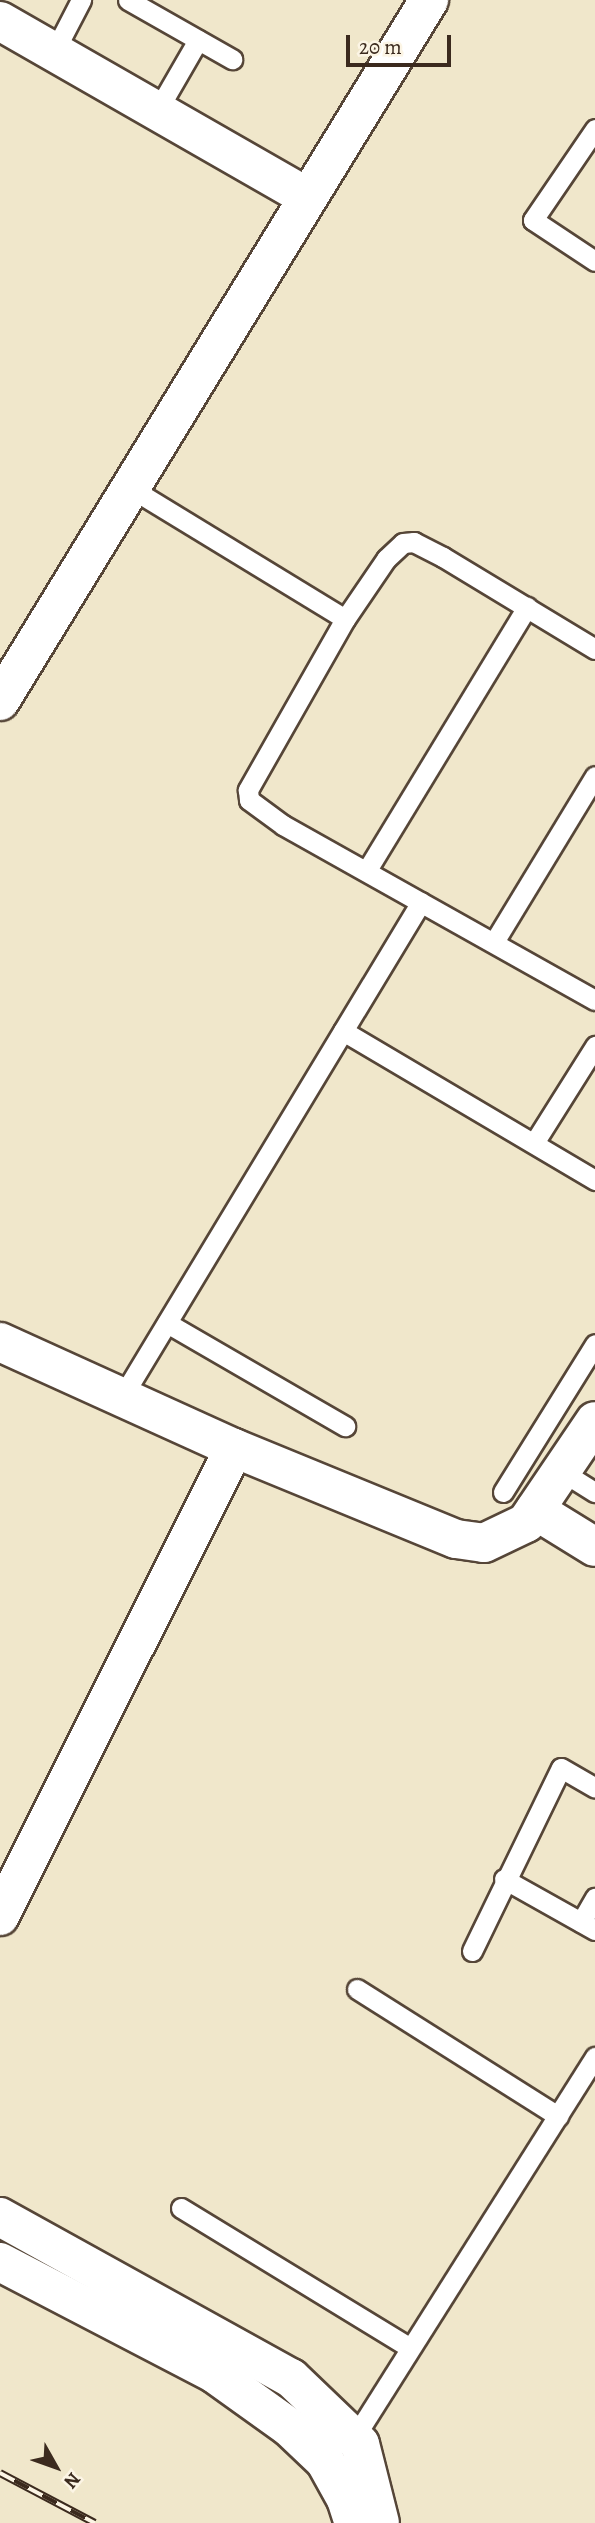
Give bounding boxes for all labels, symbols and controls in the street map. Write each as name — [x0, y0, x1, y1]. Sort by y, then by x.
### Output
scale bar — [350, 21, 455, 65]
text: 20 m — [359, 33, 402, 61]
north arrow — [21, 2432, 91, 2502]
text: N — [58, 2467, 86, 2494]

